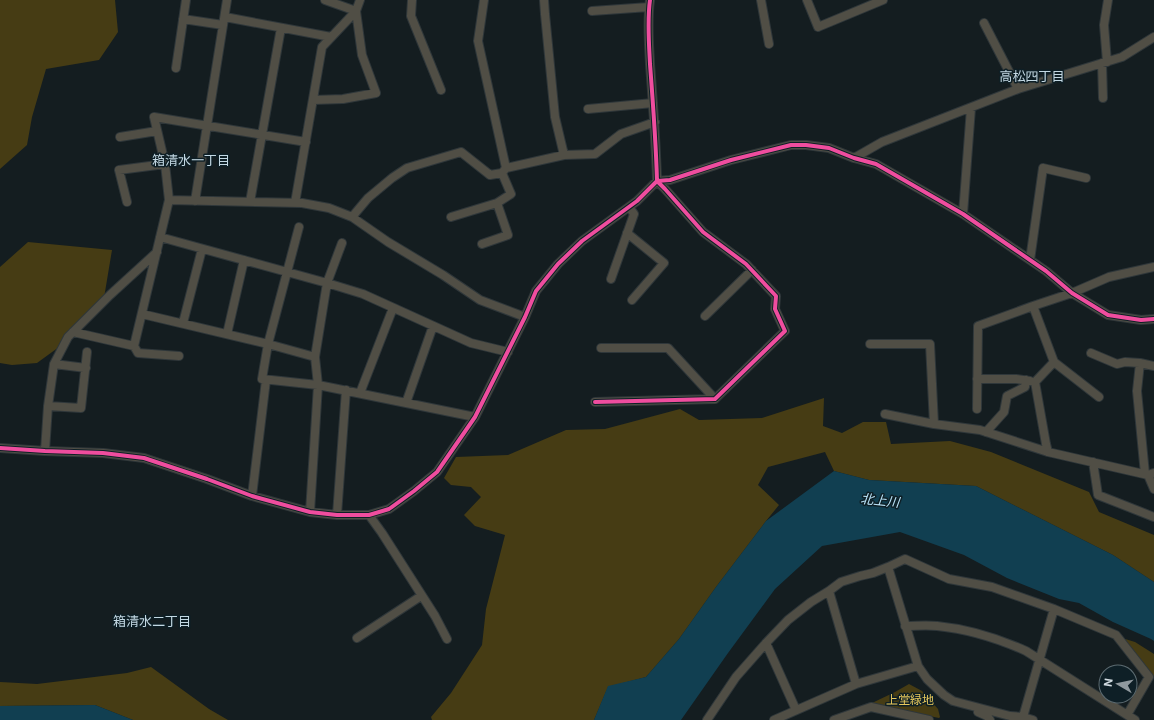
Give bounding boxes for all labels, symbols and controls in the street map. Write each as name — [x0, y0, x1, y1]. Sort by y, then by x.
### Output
district label: 高松四丁目 — [999, 68, 1065, 84]
district label: 箱清水一丁目 — [152, 152, 230, 168]
water label: 北上川 — [860, 490, 902, 510]
district label: 箱清水二丁目 — [113, 613, 191, 629]
north arrow — [1098, 664, 1138, 704]
text: N — [1101, 677, 1116, 688]
park label: 上堂緑地 — [886, 692, 934, 707]

